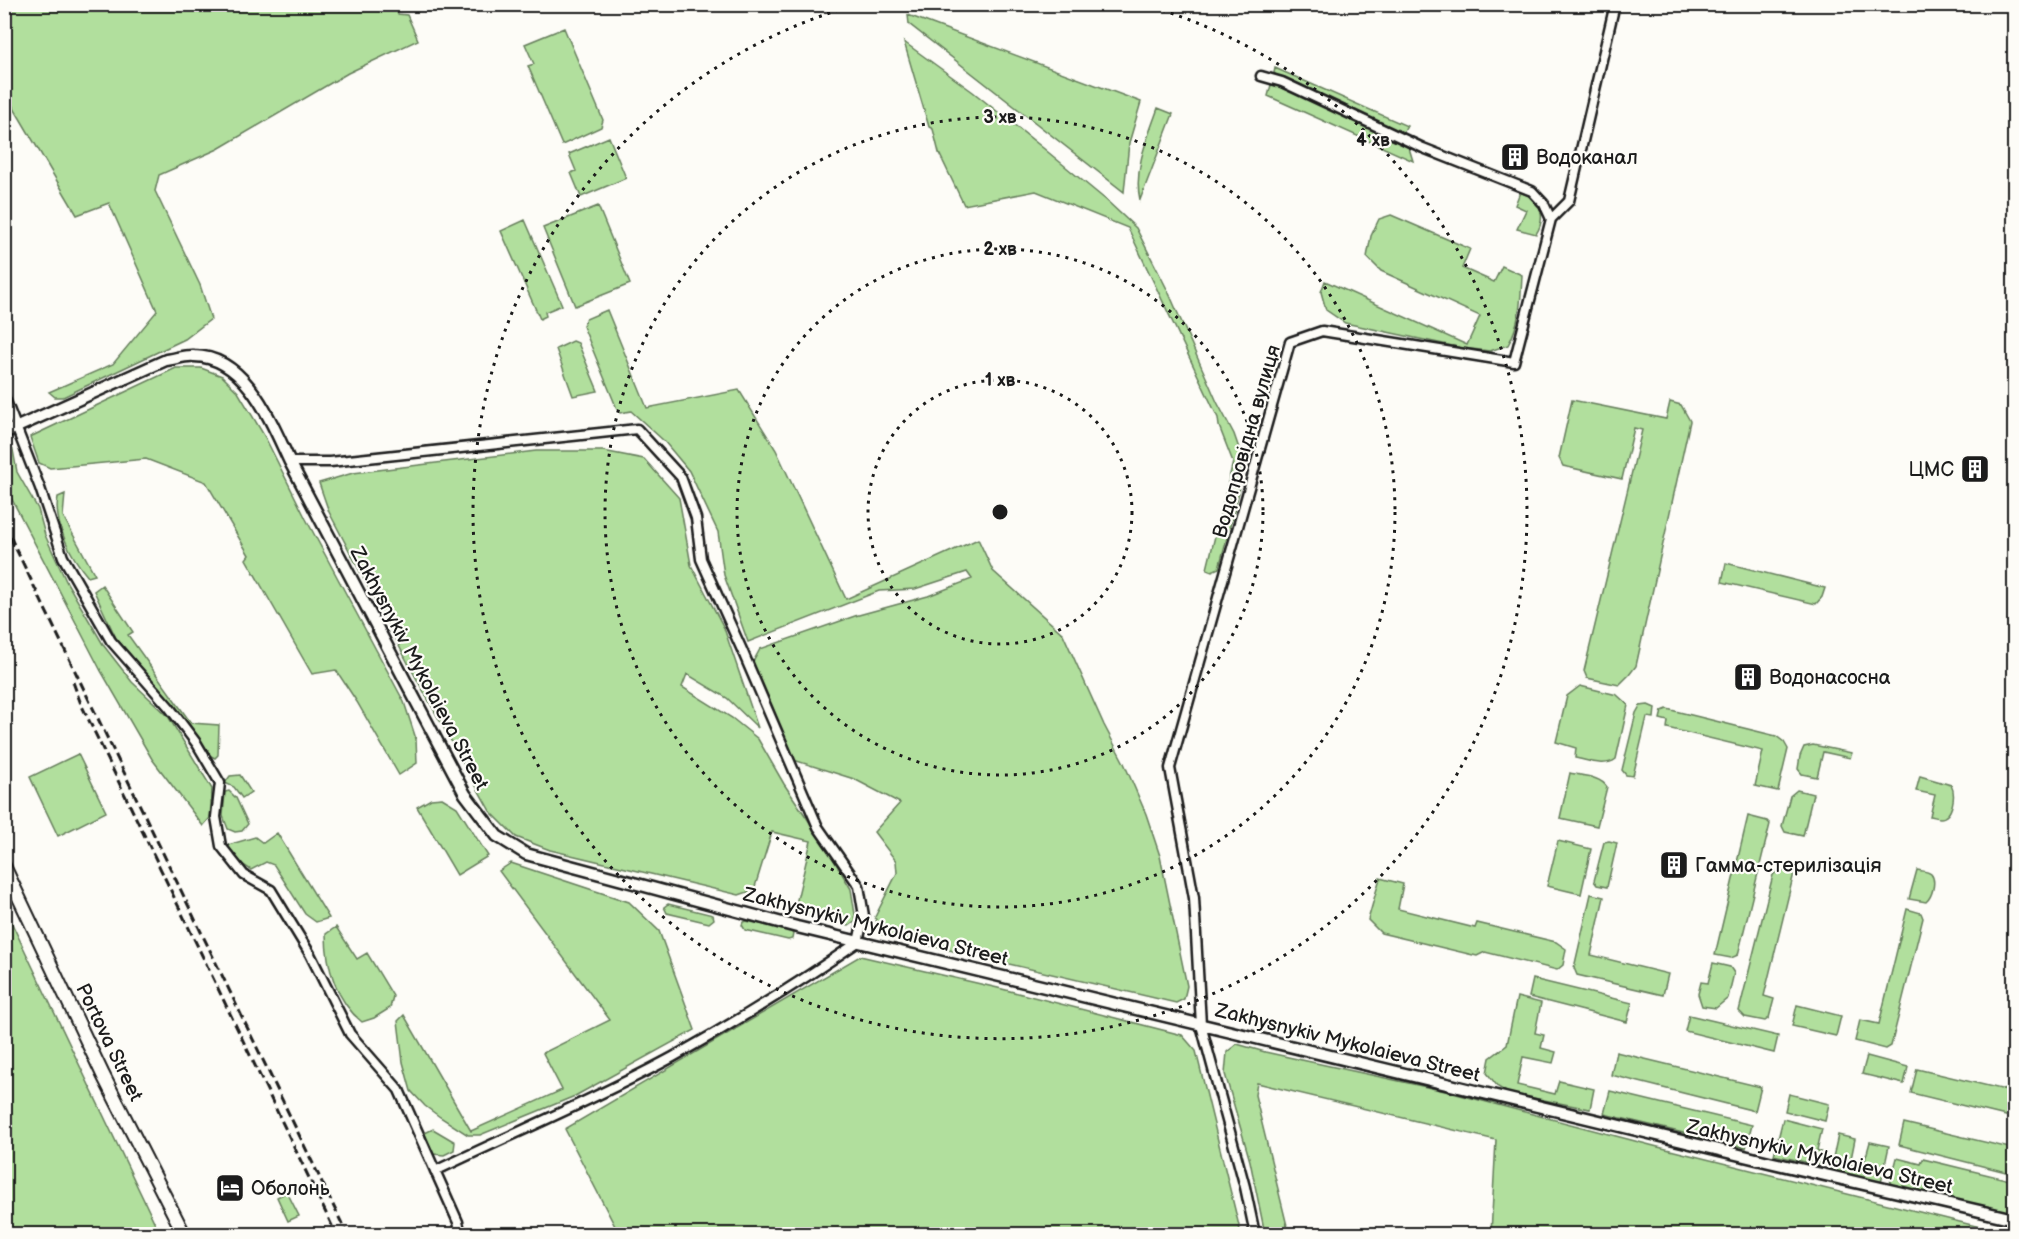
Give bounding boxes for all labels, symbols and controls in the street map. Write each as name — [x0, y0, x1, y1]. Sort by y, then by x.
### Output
text: 3 хв — [983, 107, 1017, 128]
text: 4 хв — [1356, 130, 1390, 151]
building icon: Водоканал — [1499, 141, 1531, 173]
place label: Водоканал — [1536, 146, 1638, 170]
text: 2 хв — [983, 239, 1017, 260]
street label: Водопровідна вулиця — [1208, 342, 1286, 541]
text: 1 хв — [985, 370, 1015, 391]
building icon: ЦМС — [1959, 453, 1991, 485]
place label: ЦМС — [1908, 458, 1954, 482]
centre of rings — [990, 502, 1010, 522]
street label: Zakhysnykiv Mykolaieva Street — [344, 542, 494, 794]
building icon: Водонасосна — [1732, 661, 1764, 693]
place label: Водонасосна — [1769, 666, 1891, 690]
building icon: Гамма-стерилізація — [1658, 849, 1690, 881]
place label: Гамма-стерилізація — [1695, 854, 1882, 878]
street label: Zakhysnykiv Mykolaieva Street — [740, 882, 1011, 972]
street label: Portova Street — [70, 980, 148, 1105]
street label: Zakhysnykiv Mykolaieva Street — [1212, 998, 1483, 1088]
street label: Zakhysnykiv Mykolaieva Street — [1684, 1114, 1955, 1199]
hotel icon: Оболонь — [214, 1172, 246, 1204]
place label: Оболонь — [251, 1177, 330, 1201]

